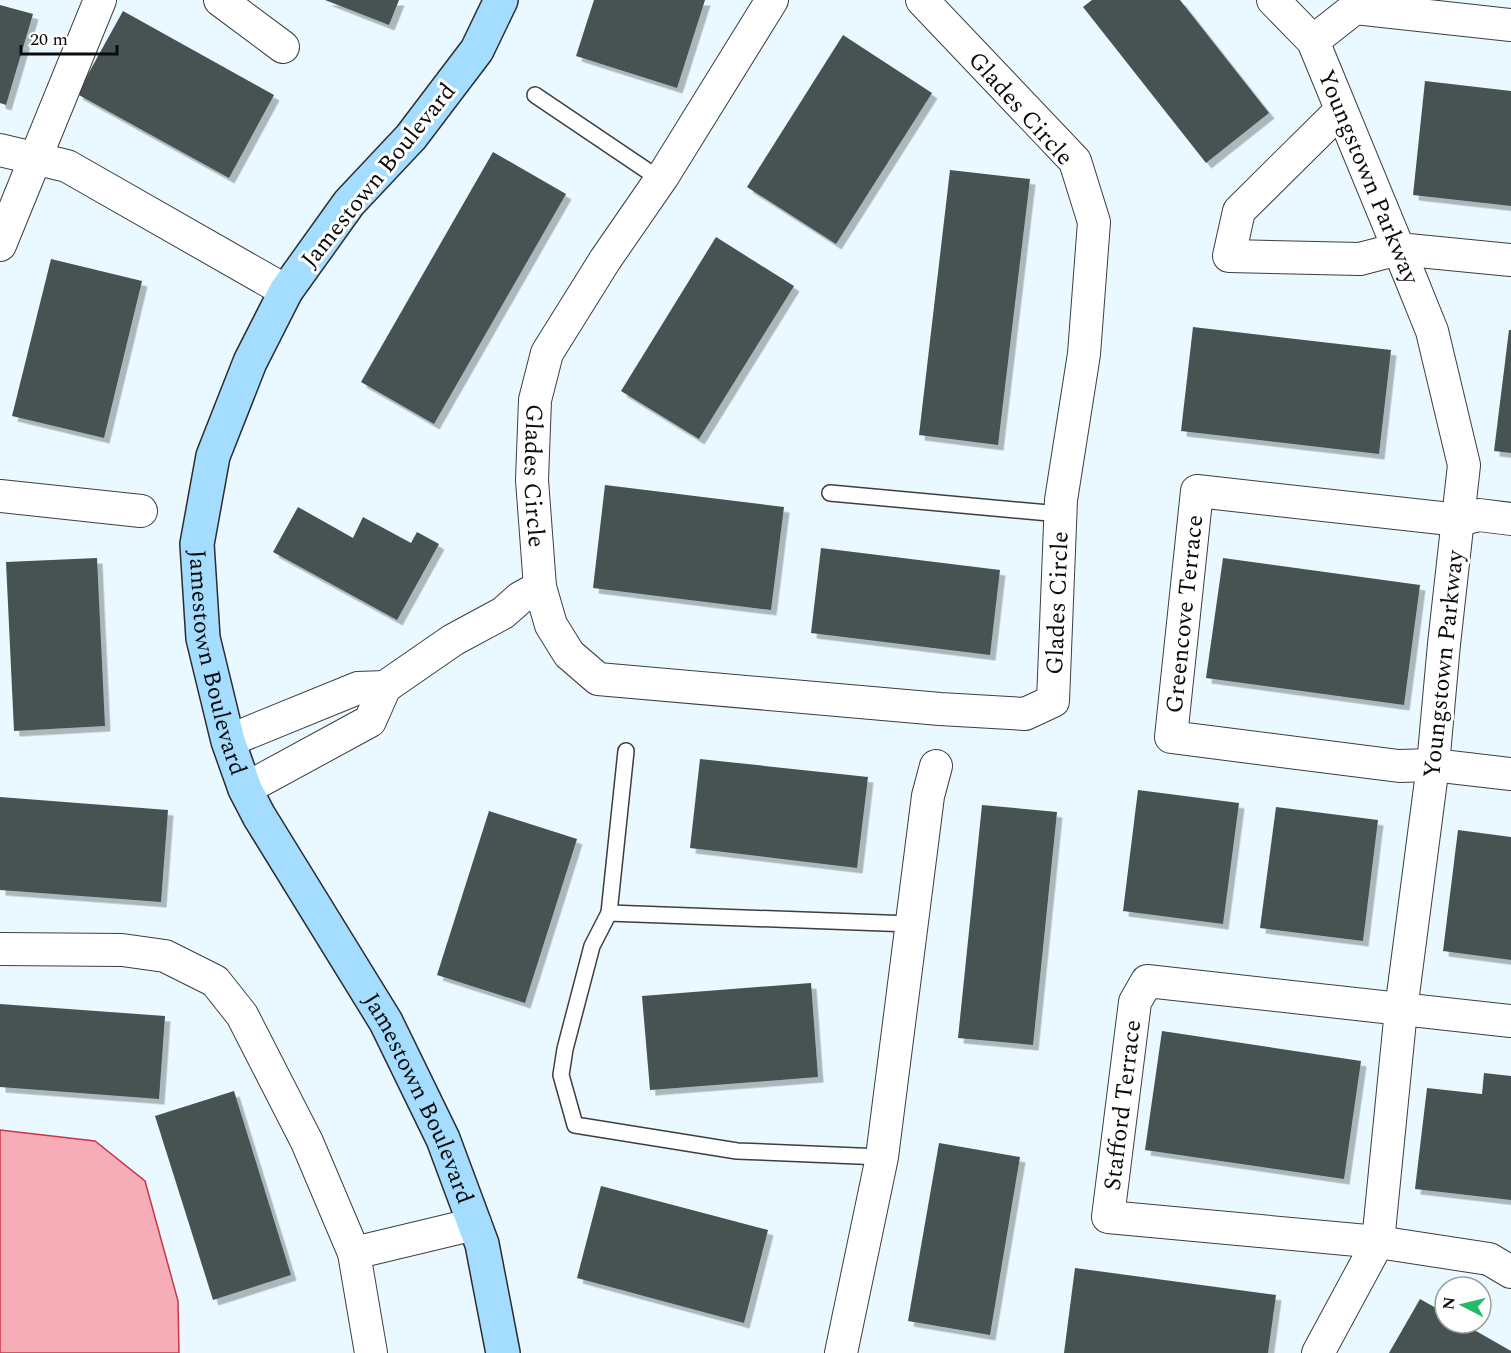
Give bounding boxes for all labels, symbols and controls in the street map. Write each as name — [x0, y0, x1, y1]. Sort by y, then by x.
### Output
scale bar — [21, 18, 117, 56]
text: 20 m — [30, 26, 68, 53]
street label: Glades Circle — [959, 43, 1082, 174]
street label: Youngstown Parkway — [1308, 64, 1429, 291]
street label: Jamestown Boulevard — [293, 75, 465, 276]
street label: Glades Circle — [513, 403, 554, 549]
street label: Greencove Terrace — [1157, 513, 1213, 715]
street label: Glades Circle — [1037, 531, 1079, 675]
street label: Youngstown Parkway — [1414, 547, 1474, 780]
street label: Jamestown Boulevard — [178, 549, 256, 780]
street label: Jamestown Boulevard — [353, 986, 483, 1209]
street label: Stafford Terrace — [1095, 1018, 1151, 1193]
north arrow — [1433, 1275, 1493, 1335]
text: N — [1436, 1295, 1462, 1311]

